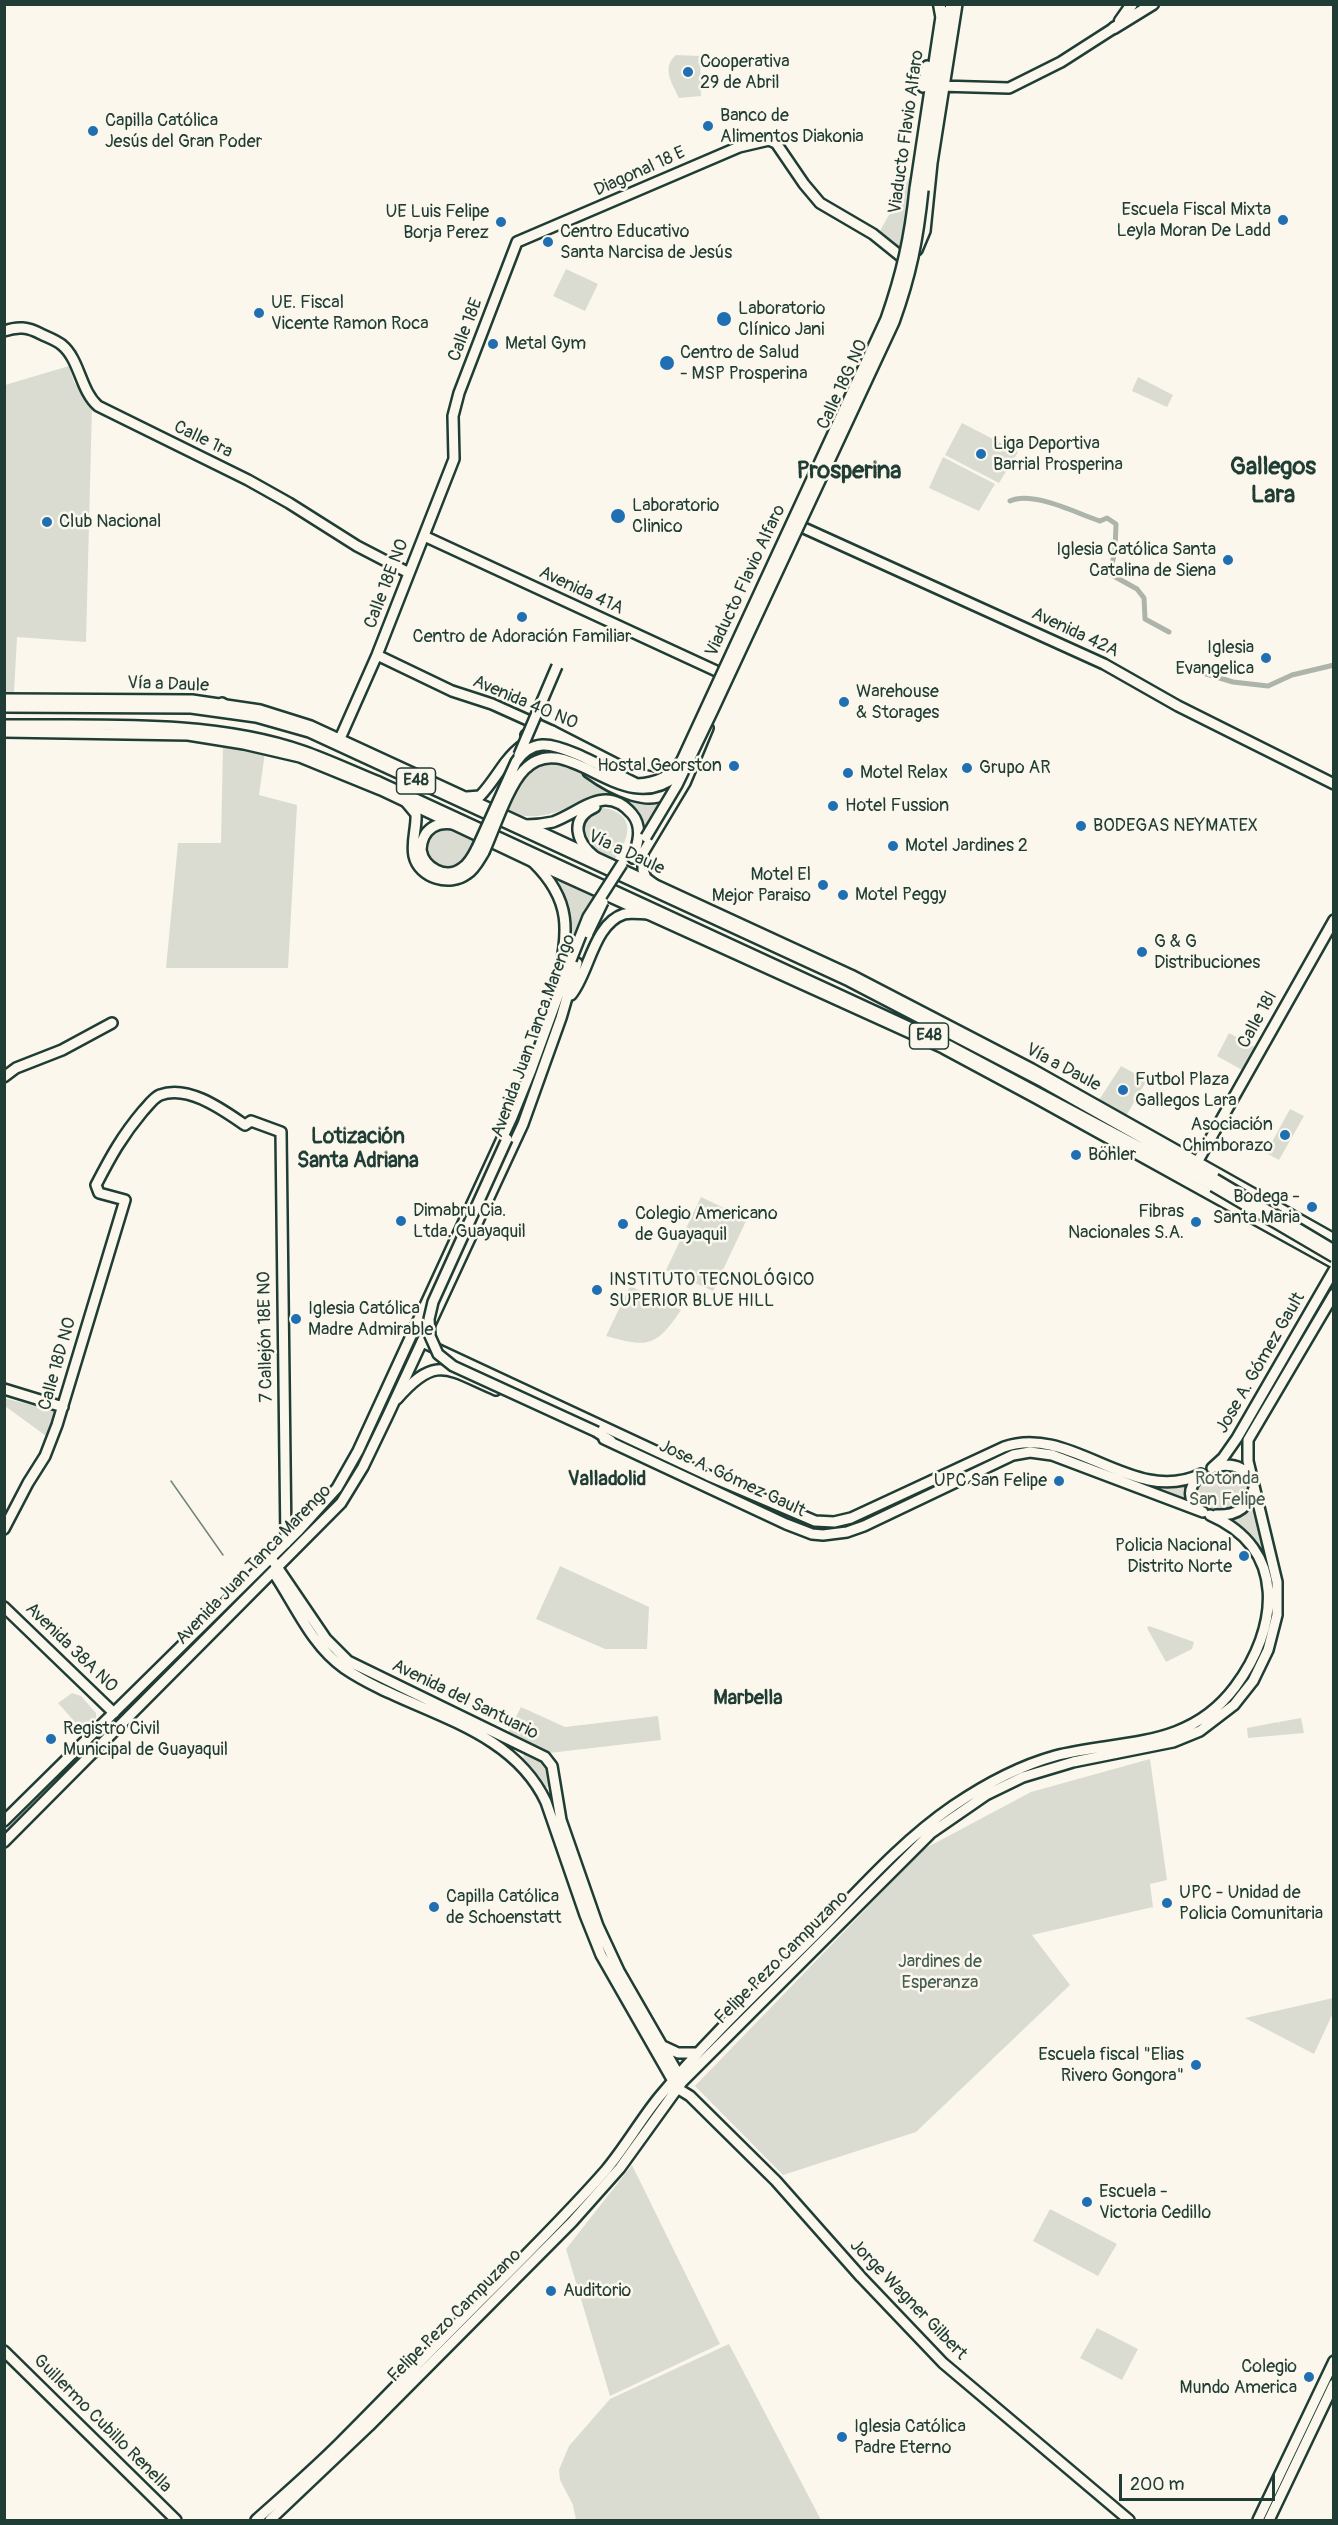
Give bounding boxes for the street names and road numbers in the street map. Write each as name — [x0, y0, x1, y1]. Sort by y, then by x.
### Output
street label: Viaducto Flavio Alfaro — [885, 49, 929, 215]
street label: Diagonal 18 E — [591, 142, 689, 202]
street label: Calle 18E — [444, 295, 488, 365]
street label: Calle 18G NO — [813, 337, 873, 433]
street label: Calle 1ra — [170, 417, 236, 463]
street label: Viaducto Flavio Alfaro — [701, 502, 791, 660]
street label: Calle 18E NO — [360, 536, 414, 632]
street label: Avenida 41A — [535, 562, 627, 620]
street label: Avenida 42A — [1028, 603, 1122, 663]
street label: Avenida 40 NO — [469, 671, 581, 735]
street label: Vía a Daule — [127, 673, 209, 697]
road number: E48 — [396, 768, 436, 794]
street label: Vía a Daule — [584, 826, 668, 880]
street label: Avenida Juan Tanca Marengo — [487, 932, 581, 1140]
street label: Calle 18I — [1234, 988, 1282, 1052]
road number: E48 — [910, 1023, 948, 1049]
street label: Vía a Daule — [1022, 1039, 1104, 1097]
street label: 7 Callejón 18E NO — [254, 1271, 278, 1403]
street label: Jose A. Gómez Gault — [1212, 1289, 1310, 1437]
street label: Calle 18D NO — [34, 1315, 82, 1413]
street label: Jose A. Gómez Gault — [655, 1436, 809, 1522]
street label: Avenida Juan Tanca Marengo — [172, 1480, 336, 1650]
street label: Avenida 38A NO — [20, 1599, 122, 1697]
street label: Avenida del Santuario — [388, 1655, 542, 1745]
street label: Felipe Pezo Campuzano — [711, 1887, 853, 2029]
street label: Jorge Wagner Gilbert — [845, 2235, 971, 2365]
street label: Felipe Pezo Campuzano — [384, 2245, 526, 2387]
street label: Guillermo Cubillo Renella — [28, 2350, 176, 2498]

